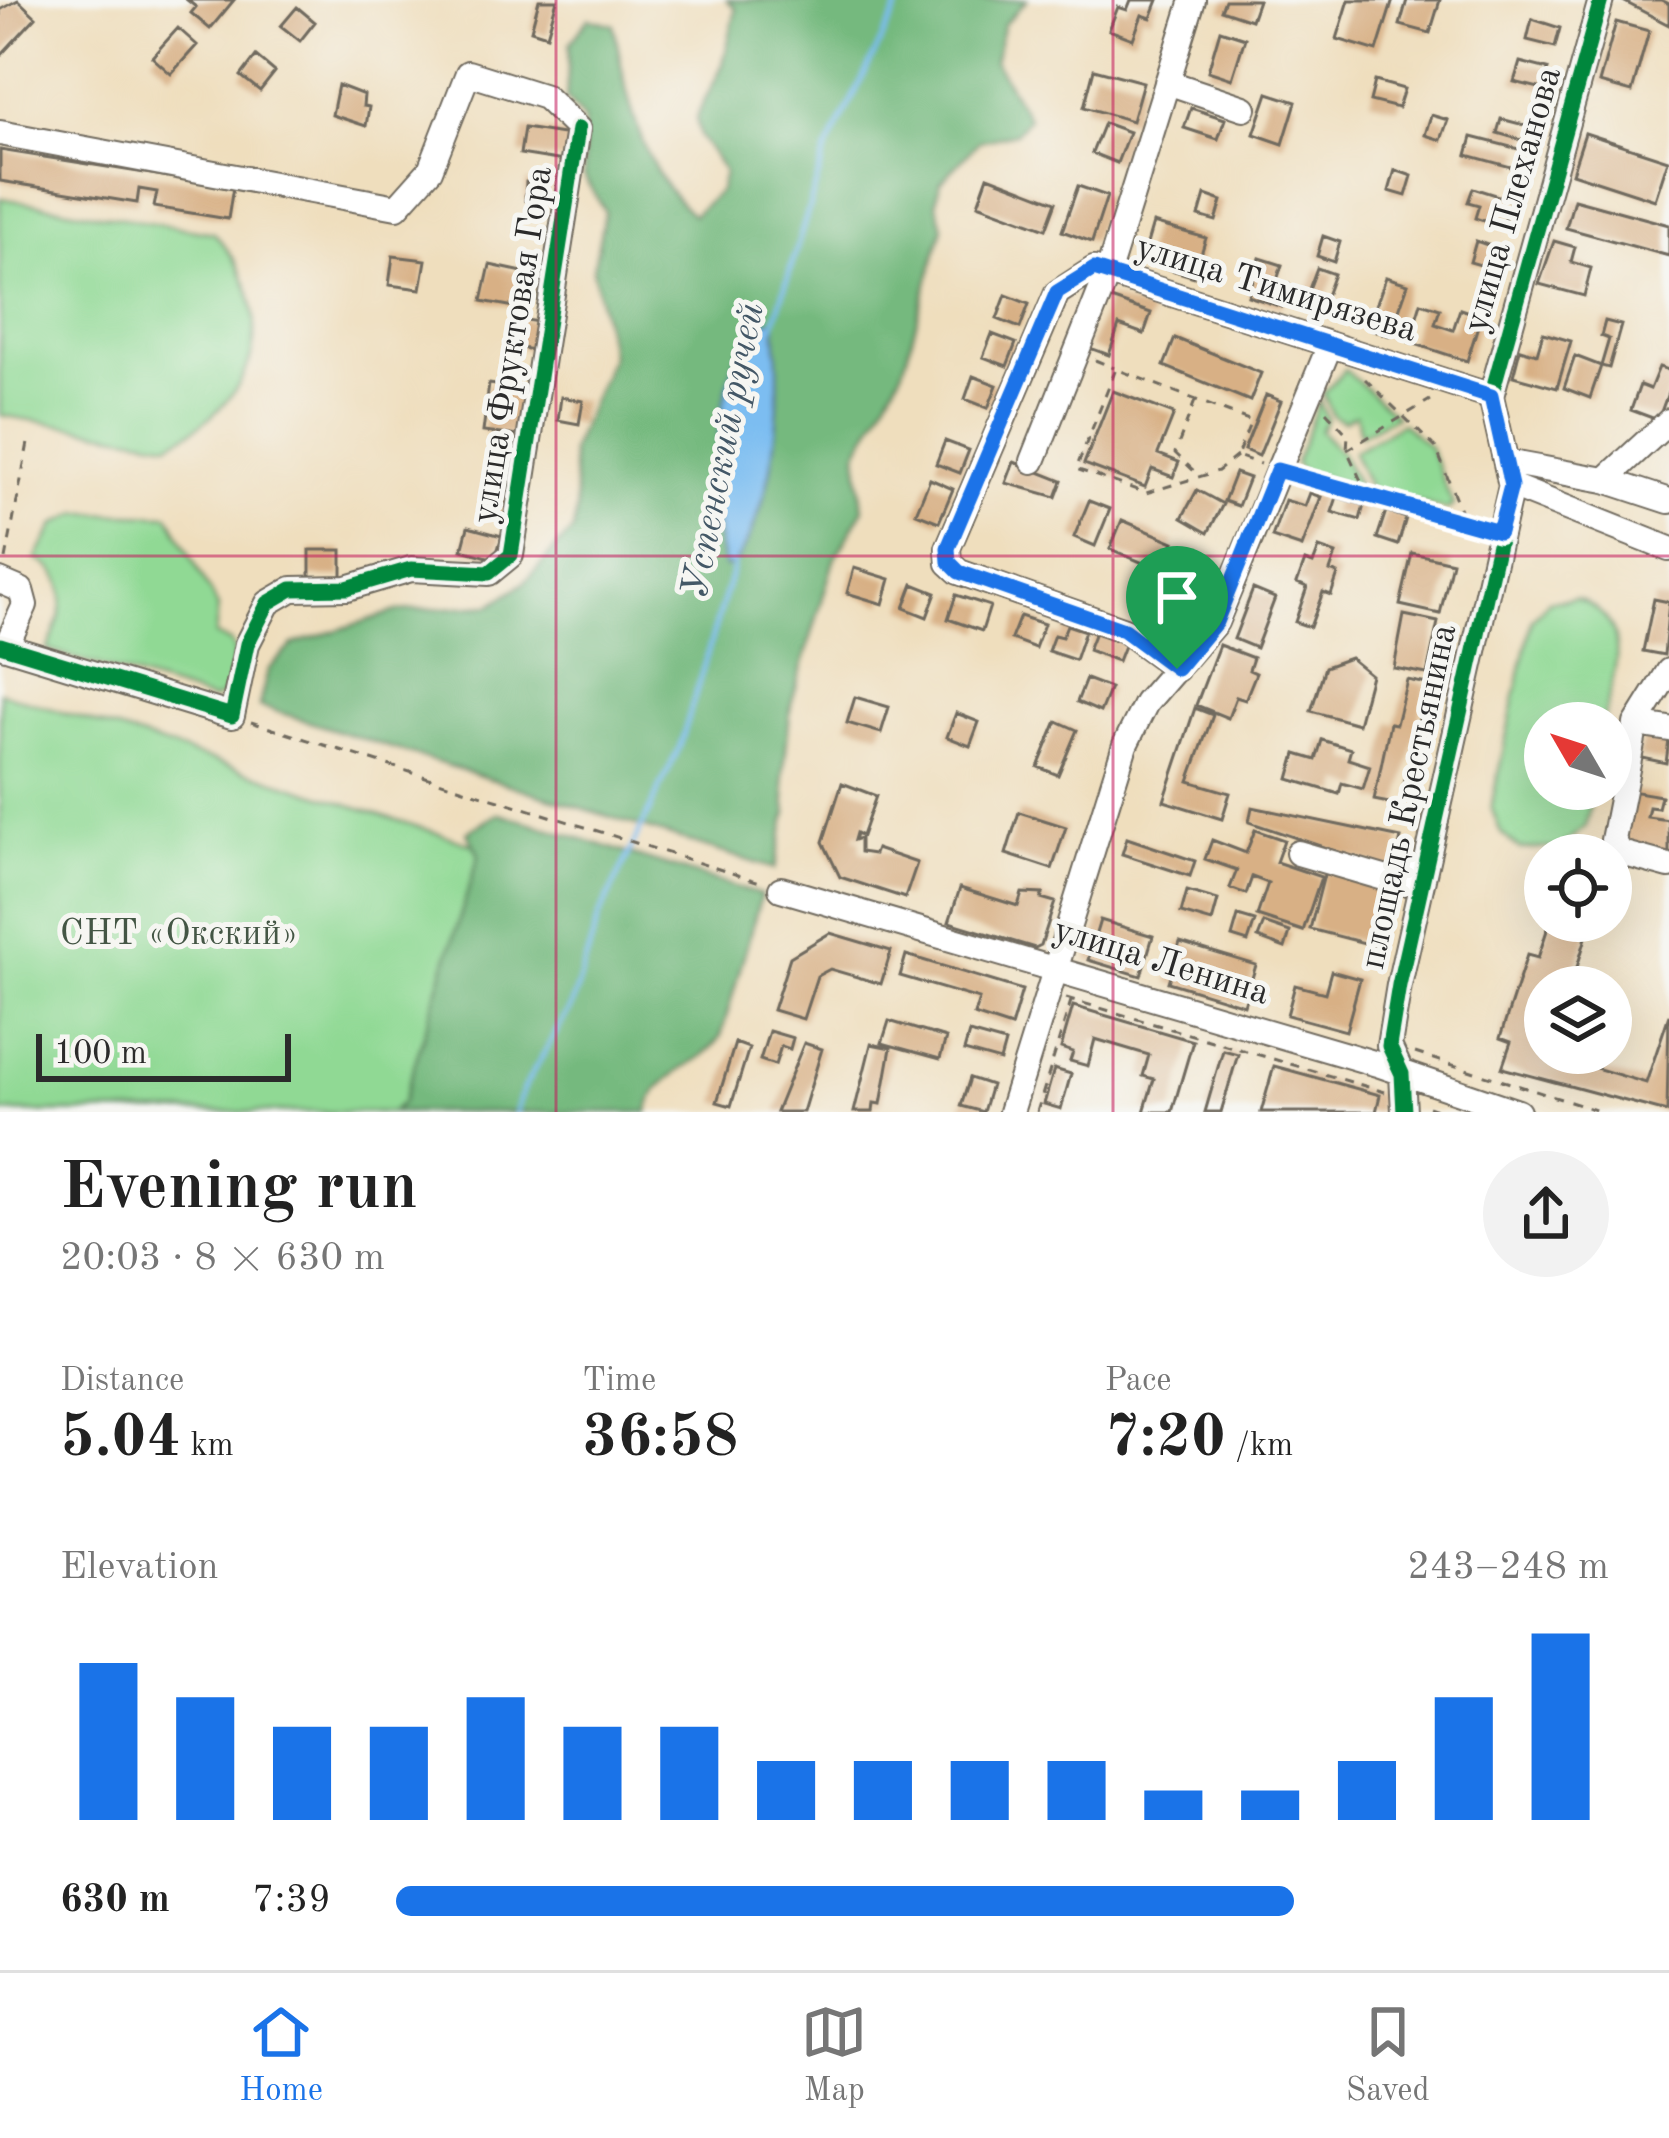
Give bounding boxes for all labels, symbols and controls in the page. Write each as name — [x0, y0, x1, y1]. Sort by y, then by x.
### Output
street label: улица Плеханова — [1459, 63, 1569, 337]
street label: улица Фруктовая Гора — [468, 164, 560, 526]
street label: улица Тимирязева — [1131, 230, 1421, 350]
water label: Успенский ручей — [676, 299, 772, 603]
pin — [1126, 546, 1228, 669]
icon: arrive — [1144, 564, 1210, 630]
street label: площадь Крестьянина — [1356, 621, 1464, 973]
north arrow — [1524, 702, 1632, 810]
map controls — [1524, 702, 1632, 1074]
button: locate — [1524, 834, 1632, 942]
street label: улица Ленина — [1049, 913, 1273, 1013]
park label: СНТ «Окский» — [60, 917, 298, 953]
button: layers — [1524, 966, 1632, 1074]
scale bar — [36, 1028, 291, 1081]
text: 100 m — [54, 1038, 147, 1071]
button: share — [1483, 1151, 1609, 1277]
text: Evening run — [60, 1157, 418, 1223]
text: 20:03 · 8 × 630 m — [60, 1239, 385, 1278]
text: Distance — [60, 1365, 184, 1398]
text: Time — [582, 1365, 656, 1398]
text: Pace — [1105, 1365, 1172, 1398]
text: 5.04 — [60, 1409, 181, 1469]
text: 36:58 — [582, 1409, 738, 1469]
text: 7:20 — [1105, 1409, 1226, 1469]
text: km — [181, 1430, 234, 1463]
text: /km — [1226, 1430, 1293, 1463]
text: Elevation — [60, 1548, 219, 1587]
text: 243–248 m — [1407, 1548, 1609, 1587]
text: 630 m — [60, 1881, 170, 1920]
text: 7:39 — [252, 1881, 331, 1920]
tab: Home — [239, 1999, 323, 2112]
tab: Map — [801, 1999, 867, 2112]
tab: Saved — [1346, 1999, 1430, 2112]

